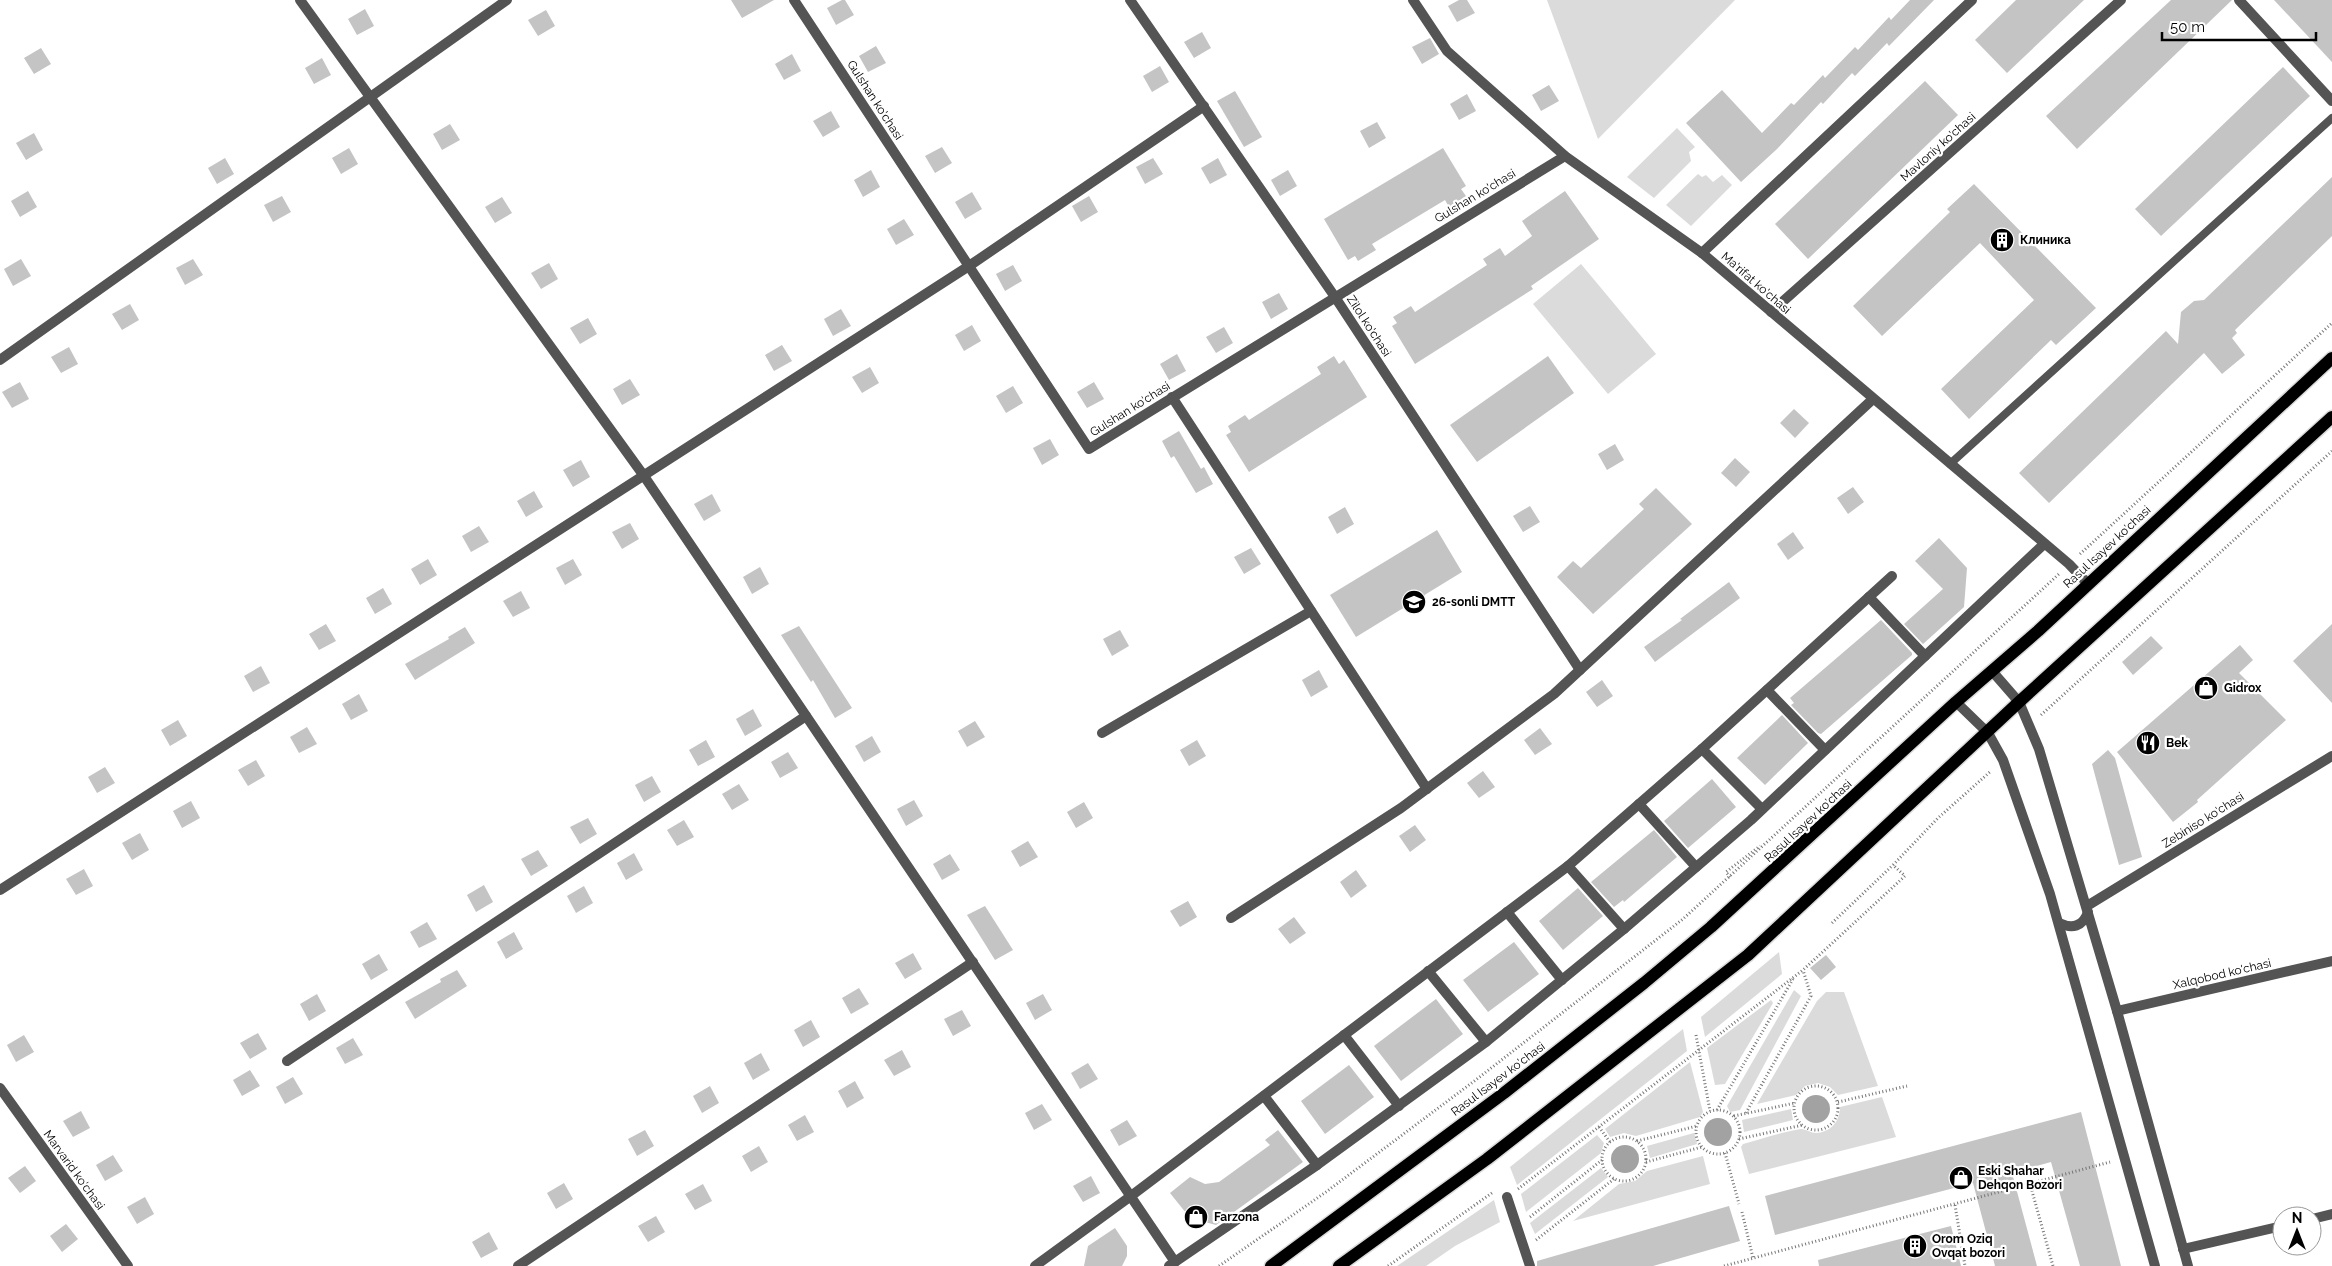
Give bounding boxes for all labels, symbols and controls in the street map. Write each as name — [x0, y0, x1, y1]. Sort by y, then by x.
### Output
scale bar — [2162, 10, 2316, 42]
text: 50 m — [2170, 18, 2205, 36]
street label: Gulshan ko'chasi — [844, 58, 906, 142]
street label: Mavloniy ko'chasi — [1898, 110, 1978, 184]
street label: Gulshan ko'chasi — [1432, 166, 1518, 226]
building icon: Клиника — [1989, 227, 2015, 253]
place label: Клиника — [2020, 233, 2071, 247]
street label: Ma'rifat ko'chasi — [1719, 249, 1793, 317]
street label: Zilol ko'chasi — [1344, 293, 1394, 359]
street label: Gulshan ko'chasi — [1087, 379, 1173, 439]
street label: Rasul Isayev ko'chasi — [2061, 503, 2153, 591]
school or university icon: 26-sonli DMTT — [1401, 589, 1427, 615]
place label: 26-sonli DMTT — [1432, 595, 1516, 609]
shop icon: Gidrox — [2193, 675, 2219, 701]
place label: Gidrox — [2224, 681, 2262, 695]
restaurant icon: Bek — [2135, 730, 2161, 756]
place label: Bek — [2166, 736, 2188, 750]
street label: Rasul Isayev ko'chasi — [1762, 777, 1854, 865]
street label: Zebiniso ko'chasi — [2160, 789, 2246, 851]
street label: Xalqobod ko'chasi — [2171, 956, 2273, 992]
street label: Rasul Isayev ko'chasi — [1448, 1039, 1548, 1119]
street label: Marvarid ko'chasi — [40, 1128, 108, 1212]
place label: Eski Shahar Dehqon Bozori — [1978, 1164, 2062, 1192]
shop icon: Eski Shahar Dehqon Bozori — [1948, 1165, 1974, 1191]
shop icon: Farzona — [1183, 1204, 1209, 1230]
north arrow — [2272, 1206, 2322, 1256]
place label: Farzona — [1214, 1210, 1259, 1224]
text: N — [2292, 1210, 2302, 1226]
place label: Orom Oziq Ovqat bozori — [1932, 1232, 2005, 1260]
building icon: Orom Oziq Ovqat bozori — [1902, 1233, 1928, 1259]

